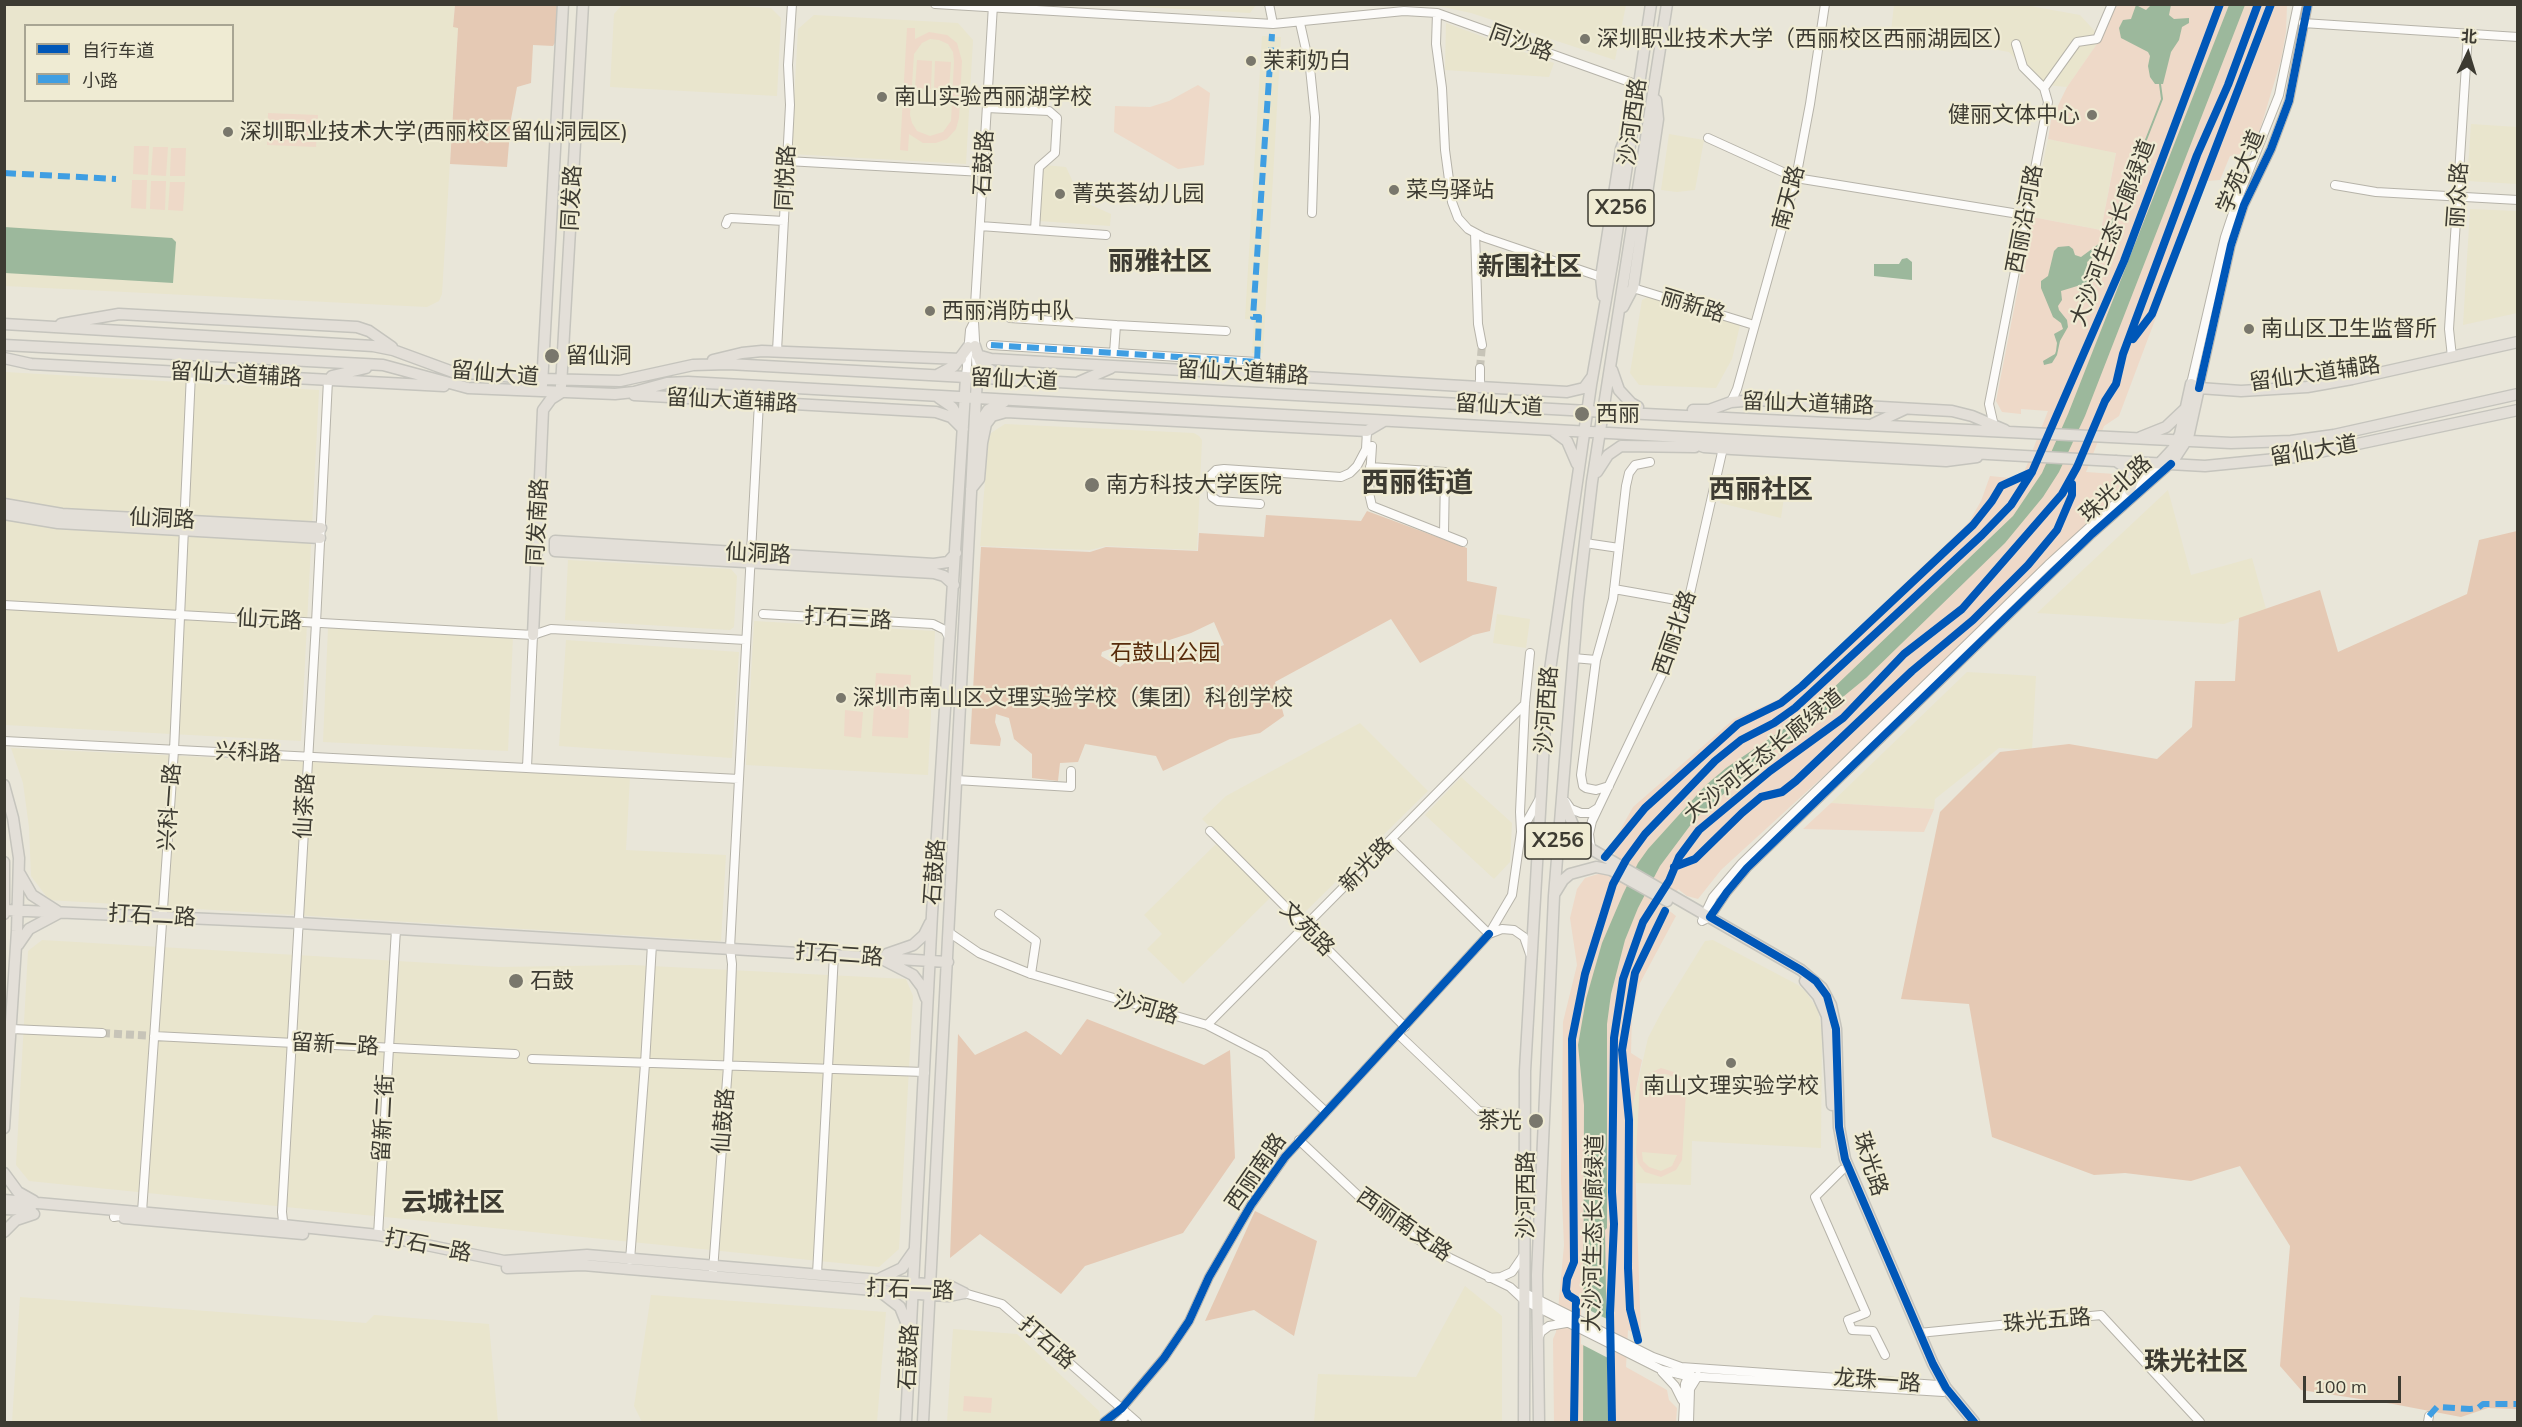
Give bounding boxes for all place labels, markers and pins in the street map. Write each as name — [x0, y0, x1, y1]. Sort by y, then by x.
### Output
place label: 深圳职业技术大学（西丽校区西丽湖园区） — [1597, 26, 2015, 52]
marker: 深圳职业技术大学（西丽校区西丽湖园区） — [1578, 32, 1592, 46]
place label: 茉莉奶白 — [1263, 48, 1351, 74]
marker: 茉莉奶白 — [1244, 54, 1258, 68]
place label: 南山实验西丽湖学校 — [894, 84, 1092, 110]
marker: 南山实验西丽湖学校 — [875, 90, 889, 104]
place label: 健丽文体中心 — [1948, 102, 2080, 128]
marker: 健丽文体中心 — [2085, 108, 2099, 122]
place label: 深圳职业技术大学(西丽校区留仙洞园区) — [240, 119, 628, 145]
marker: 深圳职业技术大学(西丽校区留仙洞园区) — [221, 125, 235, 139]
place label: 菜鸟驿站 — [1406, 177, 1494, 203]
place label: 菁英荟幼儿园 — [1072, 181, 1204, 207]
marker: 菜鸟驿站 — [1387, 183, 1401, 197]
marker: 菁英荟幼儿园 — [1053, 187, 1067, 201]
place label: 西丽消防中队 — [942, 298, 1074, 324]
marker: 西丽消防中队 — [923, 304, 937, 318]
place label: 南山区卫生监督所 — [2261, 316, 2437, 342]
marker: 南山区卫生监督所 — [2242, 322, 2256, 336]
place label: 留仙洞 — [566, 343, 632, 369]
marker: 留仙洞 — [543, 347, 561, 365]
place label: 西丽 — [1596, 401, 1640, 427]
marker: 西丽 — [1573, 405, 1591, 423]
place label: 南方科技大学医院 — [1106, 472, 1282, 498]
marker: 南方科技大学医院 — [1083, 476, 1101, 494]
place label: 深圳市南山区文理实验学校（集团）科创学校 — [853, 685, 1293, 711]
marker: 深圳市南山区文理实验学校（集团）科创学校 — [834, 691, 848, 705]
place label: 石鼓 — [530, 968, 574, 994]
marker: 石鼓 — [507, 972, 525, 990]
marker: 南山文理实验学校 — [1724, 1056, 1738, 1070]
place label: 南山文理实验学校 — [1643, 1073, 1819, 1099]
place label: 茶光 — [1478, 1108, 1522, 1134]
marker: 茶光 — [1527, 1112, 1545, 1130]

